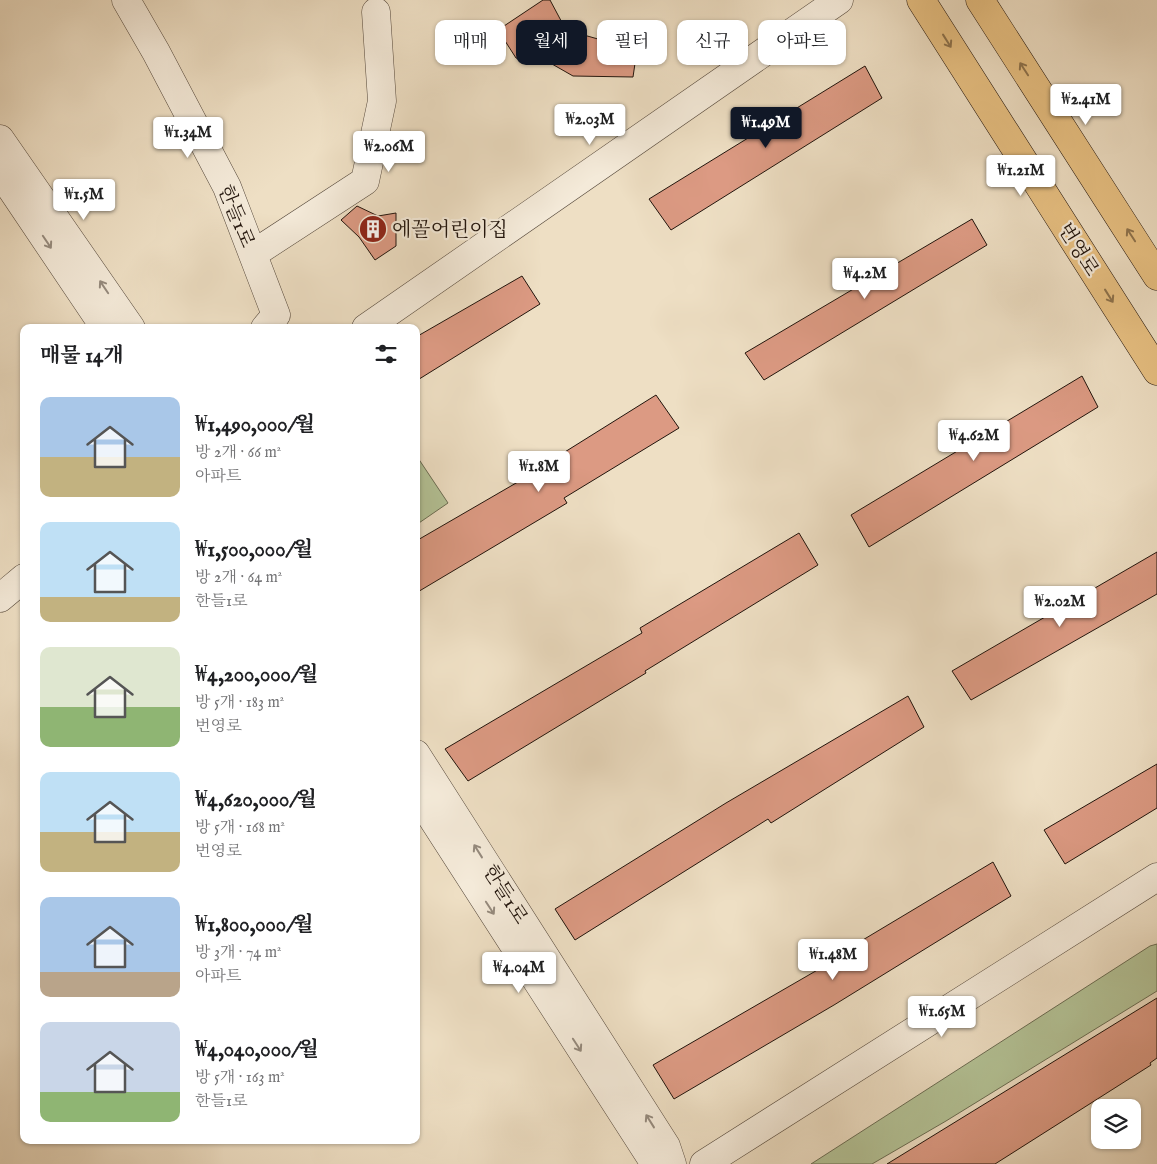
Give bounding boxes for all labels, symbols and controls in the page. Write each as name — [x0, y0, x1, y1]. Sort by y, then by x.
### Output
chip: 매매 — [435, 20, 506, 65]
chip: 월세 — [516, 20, 587, 65]
chip: 필터 — [597, 20, 667, 65]
chip: 신규 — [677, 20, 748, 65]
chip: 아파트 — [758, 20, 846, 65]
one-way arrow — [942, 34, 952, 48]
one-way arrow — [1019, 62, 1029, 76]
pin: ₩2.41M — [1045, 84, 1127, 126]
text: ₩2.41M — [1061, 90, 1111, 110]
pin: ₩2.03M — [549, 104, 631, 146]
pin: ₩1.49M — [725, 106, 807, 149]
text: ₩2.03M — [565, 110, 615, 130]
text: ₩1.49M — [742, 113, 790, 133]
pin: ₩1.34M — [147, 116, 229, 159]
text: ₩1.34M — [164, 123, 212, 143]
pin: ₩2.06M — [348, 130, 430, 173]
text: ₩2.06M — [364, 137, 414, 157]
pin: ₩1.21M — [980, 154, 1062, 197]
text: ₩1.21M — [997, 161, 1045, 181]
pin: ₩1.5M — [49, 178, 119, 221]
street label: 한들1로 — [212, 182, 259, 252]
text: ₩1.5M — [64, 185, 104, 205]
building icon: 에꼴어린이집 — [358, 214, 388, 244]
place label: 에꼴어린이집 — [392, 218, 508, 243]
street label: 번영로 — [1052, 219, 1104, 281]
one-way arrow — [1125, 228, 1135, 242]
one-way arrow — [42, 234, 52, 248]
pin: ₩4.2M — [830, 258, 900, 300]
text: ₩4.2M — [843, 264, 887, 284]
one-way arrow — [99, 280, 109, 294]
one-way arrow — [1105, 289, 1115, 303]
icon: filters — [372, 340, 400, 368]
text: 매물 14개 — [40, 343, 124, 370]
text: ₩1,490,000/월 — [195, 412, 315, 439]
icon: home — [80, 417, 140, 477]
pin: ₩4.62M — [933, 420, 1015, 462]
text: ₩4.62M — [949, 426, 999, 446]
text: 방 2개 · 66 m² — [195, 443, 281, 463]
pin: ₩1.8M — [504, 450, 574, 493]
text: ₩1.8M — [519, 457, 559, 477]
text: 아파트 — [195, 467, 241, 487]
text: ₩1,500,000/월 — [195, 537, 313, 564]
icon: home — [80, 542, 140, 602]
text: 방 2개 · 64 m² — [195, 568, 282, 588]
pin: ₩2.02M — [1019, 586, 1101, 628]
text: 한들1로 — [195, 592, 247, 612]
text: ₩2.02M — [1035, 592, 1085, 612]
text: ₩4,200,000/월 — [195, 662, 318, 689]
icon: home — [80, 667, 140, 727]
text: 방 5개 · 183 m² — [195, 693, 284, 713]
text: 번영로 — [195, 717, 241, 737]
text: ₩4,620,000/월 — [195, 787, 317, 814]
icon: home — [80, 792, 140, 852]
text: 방 5개 · 168 m² — [195, 818, 285, 838]
text: 번영로 — [195, 842, 241, 862]
one-way arrow — [473, 844, 483, 858]
street label: 한들1로 — [477, 860, 533, 929]
one-way arrow — [485, 901, 495, 915]
text: ₩1,800,000/월 — [195, 912, 314, 939]
icon: home — [80, 917, 140, 977]
pin: ₩1.48M — [792, 938, 874, 981]
text: 방 3개 · 74 m² — [195, 943, 282, 963]
text: ₩1.48M — [809, 945, 857, 965]
pin: ₩4.04M — [478, 952, 560, 994]
text: ₩4.04M — [493, 958, 545, 978]
text: 아파트 — [195, 967, 241, 987]
pin: ₩1.65M — [901, 996, 983, 1038]
text: ₩1.65M — [919, 1002, 965, 1022]
text: ₩4,040,000/월 — [195, 1037, 319, 1064]
one-way arrow — [572, 1038, 583, 1052]
icon: home — [80, 1042, 140, 1102]
text: 방 5개 · 163 m² — [195, 1068, 285, 1088]
text: 한들1로 — [195, 1092, 247, 1112]
map controls — [1091, 1099, 1141, 1149]
button: layers — [1091, 1099, 1141, 1149]
one-way arrow — [644, 1114, 654, 1128]

